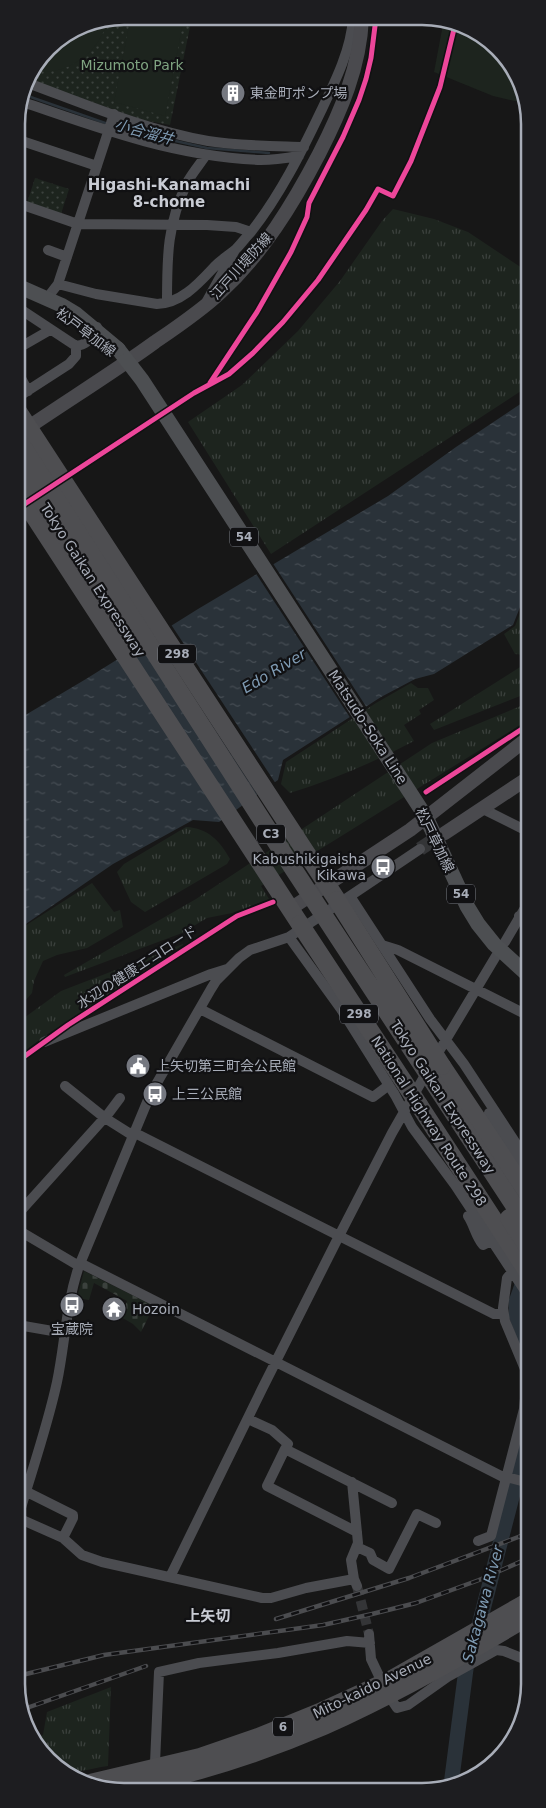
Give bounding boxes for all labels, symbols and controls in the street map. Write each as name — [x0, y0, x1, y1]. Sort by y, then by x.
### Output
park label: Mizumoto Park — [80, 57, 184, 73]
building icon: 東金町ポンプ場 — [220, 80, 246, 106]
place label: 東金町ポンプ場 — [250, 85, 348, 101]
water label: 小合溜井 — [113, 116, 177, 149]
district label: Higashi-Kanamachi 8-chome — [88, 176, 250, 211]
street label: 江戸川堤防線 — [207, 229, 275, 303]
street label: 松戸草加線 — [53, 305, 119, 359]
street label: Tokyo Gaikan Expressway — [37, 499, 149, 660]
road number: 54 — [230, 528, 258, 546]
road number: 298 — [158, 644, 196, 664]
water label: Edo River — [239, 644, 310, 697]
street label: Matsudo-Soka Line — [325, 667, 411, 787]
street label: 松戸草加線 — [412, 805, 458, 875]
road number: C3 — [257, 824, 285, 844]
place label: Kabushikigaisha Kikawa — [253, 851, 366, 883]
bus stop icon: Kabushikigaisha Kikawa — [370, 854, 396, 880]
road number: 54 — [447, 884, 475, 904]
street label: 水辺の健康エコロード — [74, 922, 200, 1012]
road number: 298 — [340, 1004, 378, 1024]
street label: Tokyo Gaikan Expressway — [387, 1016, 499, 1177]
street label: National Highway Route 298 — [368, 1033, 490, 1209]
public building icon: 上矢切第三町会公民館 — [125, 1053, 151, 1079]
place label: 上矢切第三町会公民館 — [156, 1058, 296, 1074]
bus stop icon: 上三公民館 — [142, 1081, 168, 1107]
place label: 上三公民館 — [172, 1086, 242, 1102]
bus stop icon: 宝蔵院 — [59, 1292, 85, 1318]
temple icon: Hozoin — [101, 1296, 127, 1322]
place label: Hozoin — [132, 1301, 180, 1317]
place label: 宝蔵院 — [51, 1321, 93, 1337]
water label: Sakagawa River — [459, 1543, 507, 1664]
district label: 上矢切 — [185, 1607, 231, 1625]
street label: Mito-kaido Avenue — [310, 1650, 434, 1722]
road number: 6 — [273, 1718, 293, 1736]

